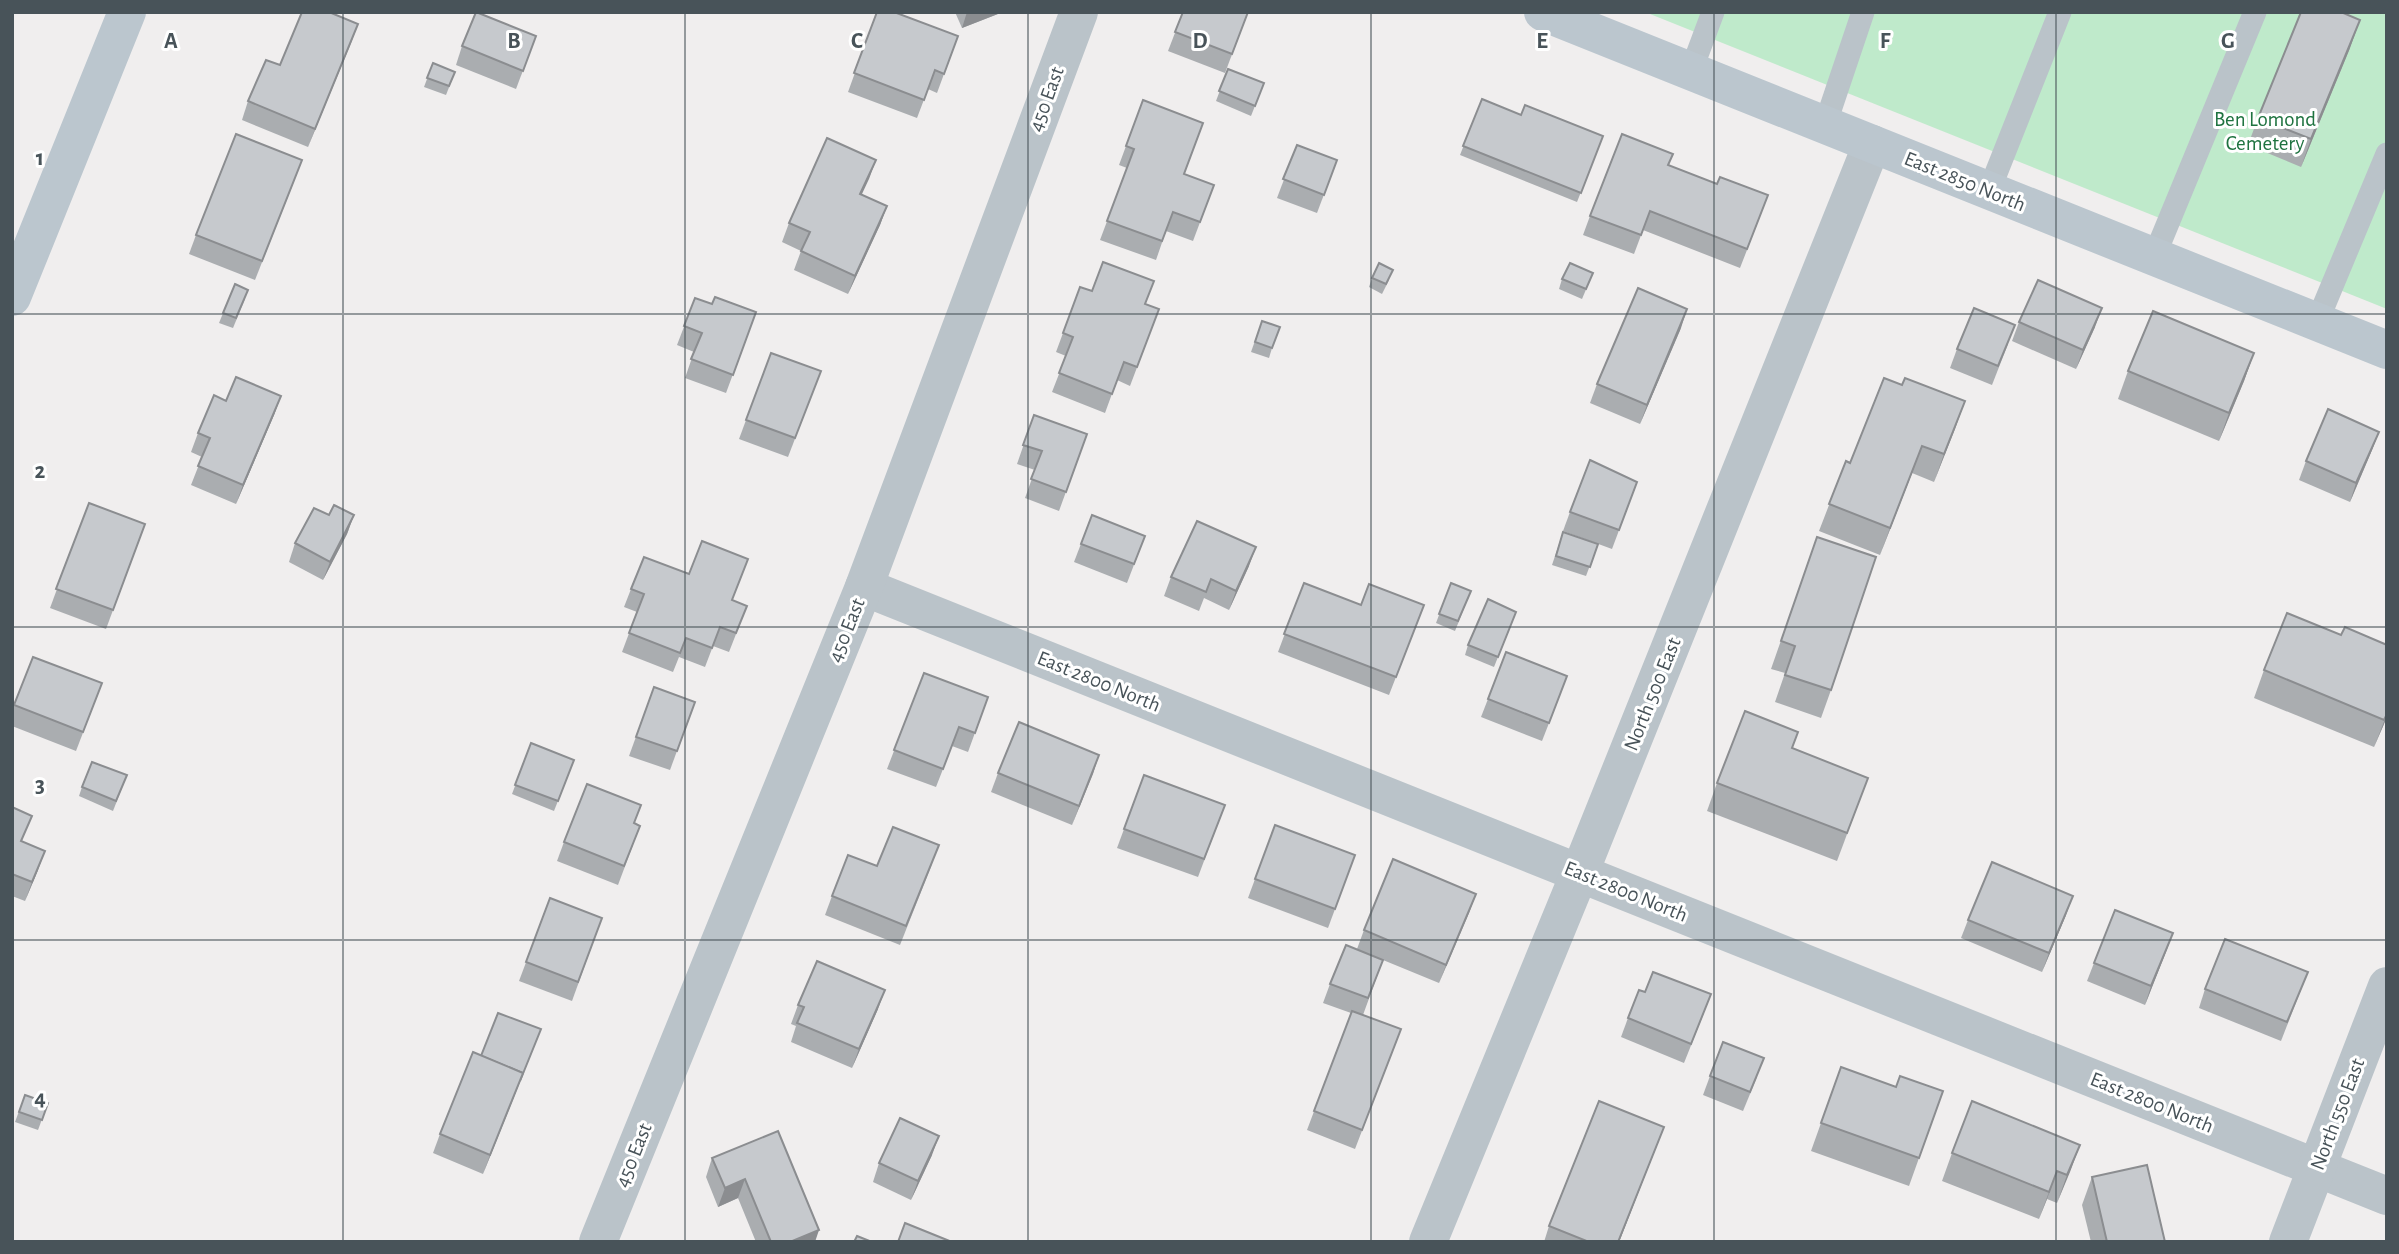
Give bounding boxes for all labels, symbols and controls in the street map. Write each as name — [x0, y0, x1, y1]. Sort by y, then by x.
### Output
text: A — [164, 30, 178, 53]
text: B — [507, 30, 521, 53]
text: C — [851, 30, 863, 53]
text: D — [1192, 30, 1208, 53]
text: E — [1536, 30, 1548, 53]
text: F — [1880, 30, 1891, 53]
text: G — [2221, 30, 2235, 53]
street label: 450 East — [1025, 64, 1068, 134]
park label: Ben Lomond Cemetery — [2214, 109, 2316, 154]
text: 1 — [36, 147, 44, 170]
street label: East 2850 North — [1901, 148, 2028, 215]
text: 2 — [35, 460, 46, 483]
street label: 450 East — [824, 595, 869, 665]
street label: North 500 East — [1620, 634, 1685, 754]
street label: East 2800 North — [1034, 647, 1163, 716]
text: 3 — [35, 774, 45, 797]
street label: East 2800 North — [1561, 857, 1690, 926]
street label: North 550 East — [2307, 1055, 2368, 1173]
street label: East 2800 North — [2087, 1068, 2216, 1137]
text: 4 — [34, 1087, 46, 1110]
street label: 450 East — [611, 1120, 656, 1190]

